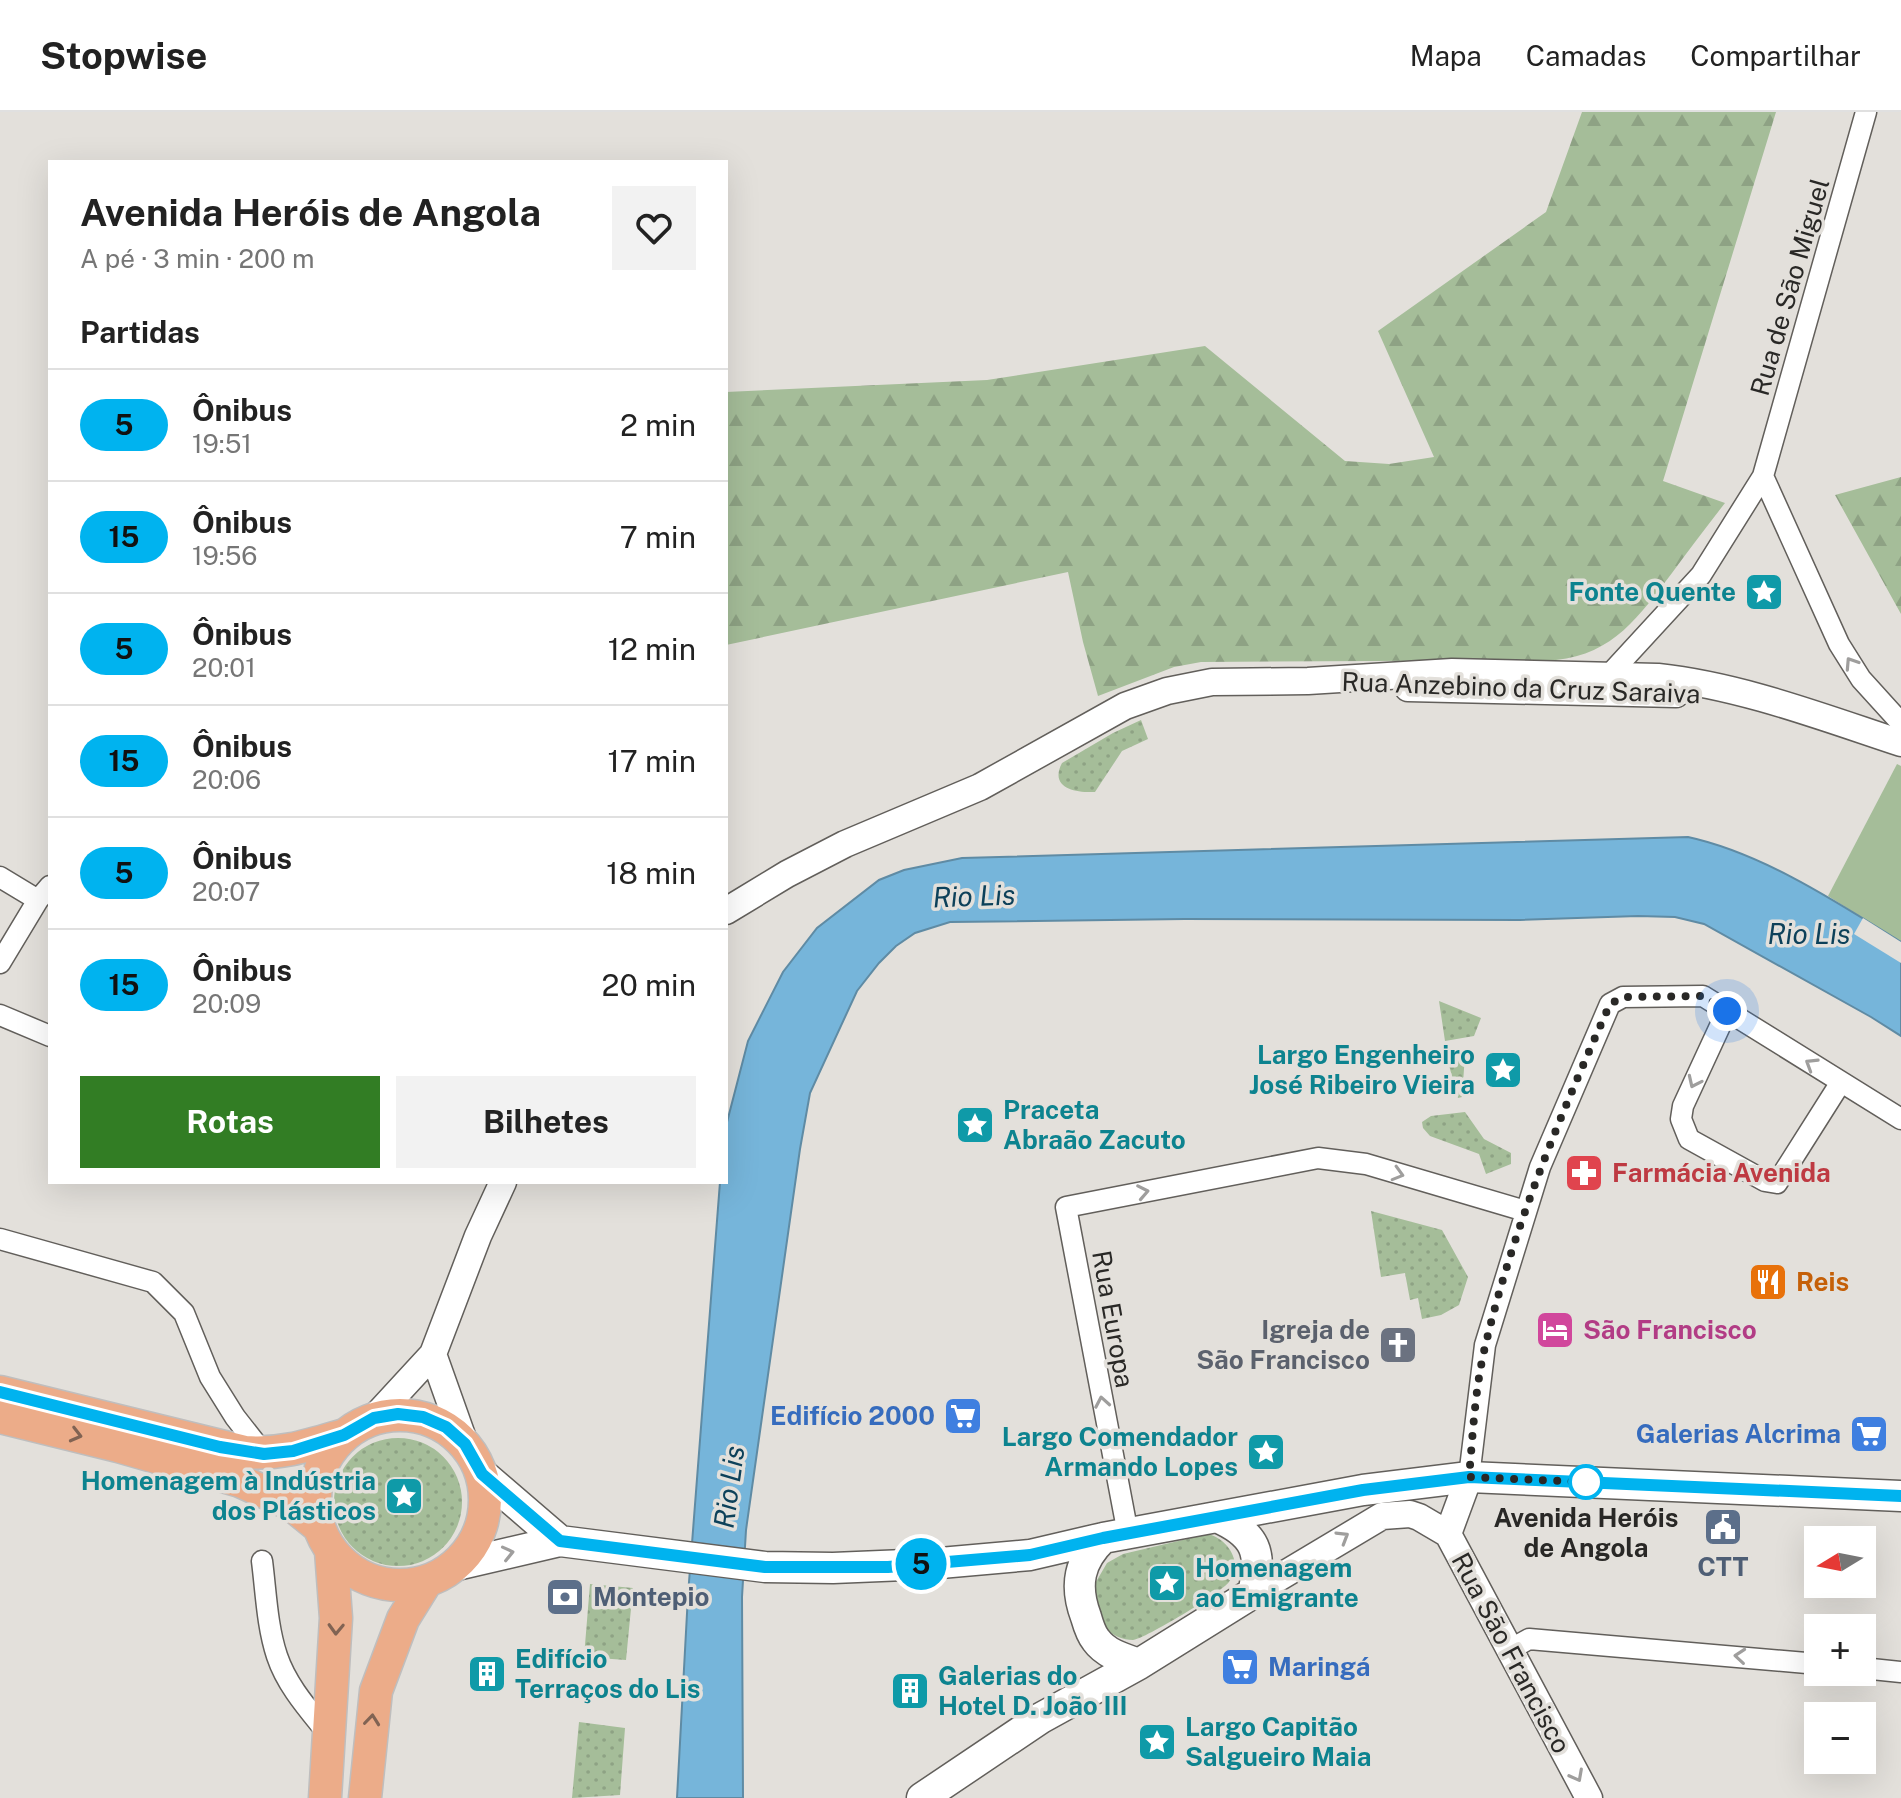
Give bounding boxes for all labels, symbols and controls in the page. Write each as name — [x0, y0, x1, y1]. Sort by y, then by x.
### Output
text: Stopwise — [40, 33, 207, 78]
text: Mapa — [1410, 39, 1482, 72]
text: Camadas — [1526, 39, 1646, 72]
text: Compartilhar — [1690, 39, 1861, 72]
street label: Rua de São Miguel — [1744, 175, 1835, 399]
button: heart — [612, 186, 696, 270]
text: Avenida Heróis de Angola — [80, 190, 541, 235]
text: A pé · 3 min · 200 m — [80, 243, 314, 274]
text: Partidas — [80, 314, 200, 350]
text: Ônibus — [192, 392, 292, 428]
text: 2 min — [620, 407, 696, 443]
text: 5 — [115, 408, 133, 441]
text: 19:51 — [192, 428, 252, 459]
text: Ônibus — [192, 504, 292, 540]
text: 7 min — [620, 519, 696, 555]
text: 15 — [109, 520, 139, 553]
text: 19:56 — [192, 540, 258, 571]
place icon: Fonte Quente — [1743, 571, 1785, 613]
place label: Fonte Quente — [1569, 576, 1736, 607]
text: Ônibus — [192, 616, 292, 652]
text: 12 min — [608, 631, 696, 667]
text: 5 — [115, 632, 133, 665]
text: 20:01 — [192, 652, 256, 683]
one-way arrow — [1846, 657, 1861, 672]
street label: Rua Anzebino da Cruz Saraiva — [1341, 666, 1701, 709]
text: Ônibus — [192, 728, 292, 764]
text: 17 min — [608, 743, 696, 779]
text: 15 — [109, 744, 139, 777]
text: 20:06 — [192, 764, 261, 795]
text: Ônibus — [192, 840, 292, 876]
text: 18 min — [606, 855, 696, 891]
text: 5 — [115, 856, 133, 889]
text: 20:07 — [192, 876, 260, 907]
water label: Rio Lis — [932, 878, 1016, 913]
water label: Rio Lis — [1768, 917, 1850, 950]
text: Ônibus — [192, 952, 292, 988]
text: 20 min — [602, 967, 696, 1003]
text: 15 — [109, 968, 139, 1001]
text: 20:09 — [192, 988, 261, 1019]
your location — [1707, 991, 1747, 1031]
place label: Largo Engenheiro José Ribeiro Vieira — [1249, 1039, 1475, 1100]
place icon: Largo Engenheiro José Ribeiro Vieira — [1482, 1049, 1524, 1091]
one-way arrow — [1805, 1058, 1820, 1073]
one-way arrow — [1688, 1073, 1704, 1088]
button: Rotas — [80, 1076, 380, 1168]
button: Bilhetes — [396, 1076, 696, 1168]
place label: Praceta Abraão Zacuto — [1003, 1094, 1186, 1155]
place icon: Praceta Abraão Zacuto — [954, 1104, 996, 1146]
pharmacy icon: Farmácia Avenida — [1563, 1152, 1605, 1194]
place label: Farmácia Avenida — [1612, 1157, 1831, 1188]
one-way arrow — [1390, 1165, 1404, 1181]
one-way arrow — [1136, 1184, 1149, 1201]
street label: Rua Europa — [1086, 1248, 1141, 1390]
restaurant icon: Reis — [1747, 1261, 1789, 1303]
place label: Reis — [1796, 1266, 1849, 1297]
hotel icon: São Francisco — [1534, 1309, 1576, 1351]
place label: Igreja de São Francisco — [1196, 1314, 1370, 1375]
place label: São Francisco — [1583, 1314, 1757, 1345]
church icon: Igreja de São Francisco — [1377, 1324, 1419, 1366]
supermarket icon: Edifício 2000 — [942, 1395, 984, 1437]
one-way arrow — [1095, 1396, 1112, 1409]
place label: Edifício 2000 — [770, 1400, 935, 1431]
supermarket icon: Galerias Alcrima — [1848, 1413, 1890, 1455]
place label: Galerias Alcrima — [1636, 1418, 1841, 1449]
place label: Largo Comendador Armando Lopes — [1002, 1421, 1238, 1482]
one-way arrow — [68, 1426, 82, 1443]
place icon: Largo Comendador Armando Lopes — [1245, 1431, 1287, 1473]
water label: Rio Lis — [706, 1444, 751, 1530]
place label: Homenagem à Indústria dos Plásticos — [81, 1465, 376, 1526]
marker: Avenida Heróis de Angola — [1569, 1465, 1603, 1499]
place icon: Homenagem à Indústria dos Plásticos — [383, 1475, 425, 1517]
place label: Avenida Heróis de Angola — [1494, 1502, 1678, 1563]
public building icon: CTT — [1702, 1506, 1744, 1548]
north arrow — [1804, 1526, 1876, 1598]
map controls — [1804, 1526, 1876, 1774]
one-way arrow — [1334, 1532, 1349, 1547]
line badge: 5 — [895, 1538, 947, 1590]
one-way arrow — [501, 1545, 514, 1562]
text: 5 — [912, 1547, 930, 1580]
street label: Rua São Francisco — [1446, 1547, 1577, 1758]
place label: CTT — [1697, 1551, 1749, 1582]
place label: Homenagem ao Emigrante — [1195, 1552, 1359, 1613]
place icon: Homenagem ao Emigrante — [1146, 1562, 1188, 1604]
bank icon: Montepio — [544, 1576, 586, 1618]
place label: Montepio — [593, 1581, 709, 1612]
button: + — [1804, 1614, 1876, 1686]
one-way arrow — [327, 1623, 344, 1636]
place label: Edifício Terraços do Lis — [515, 1643, 700, 1704]
supermarket icon: Maringá — [1219, 1646, 1261, 1688]
one-way arrow — [1733, 1648, 1746, 1665]
place label: Maringá — [1268, 1651, 1370, 1682]
building icon: Edifício Terraços do Lis — [466, 1653, 508, 1695]
place label: Galerias do Hotel D. João III — [938, 1660, 1128, 1721]
building icon: Galerias do Hotel D. João III — [889, 1670, 931, 1712]
button: − — [1804, 1702, 1876, 1774]
place label: Largo Capitão Salgueiro Maia — [1185, 1711, 1372, 1772]
one-way arrow — [364, 1713, 381, 1726]
place icon: Largo Capitão Salgueiro Maia — [1136, 1721, 1178, 1763]
one-way arrow — [1567, 1767, 1583, 1781]

